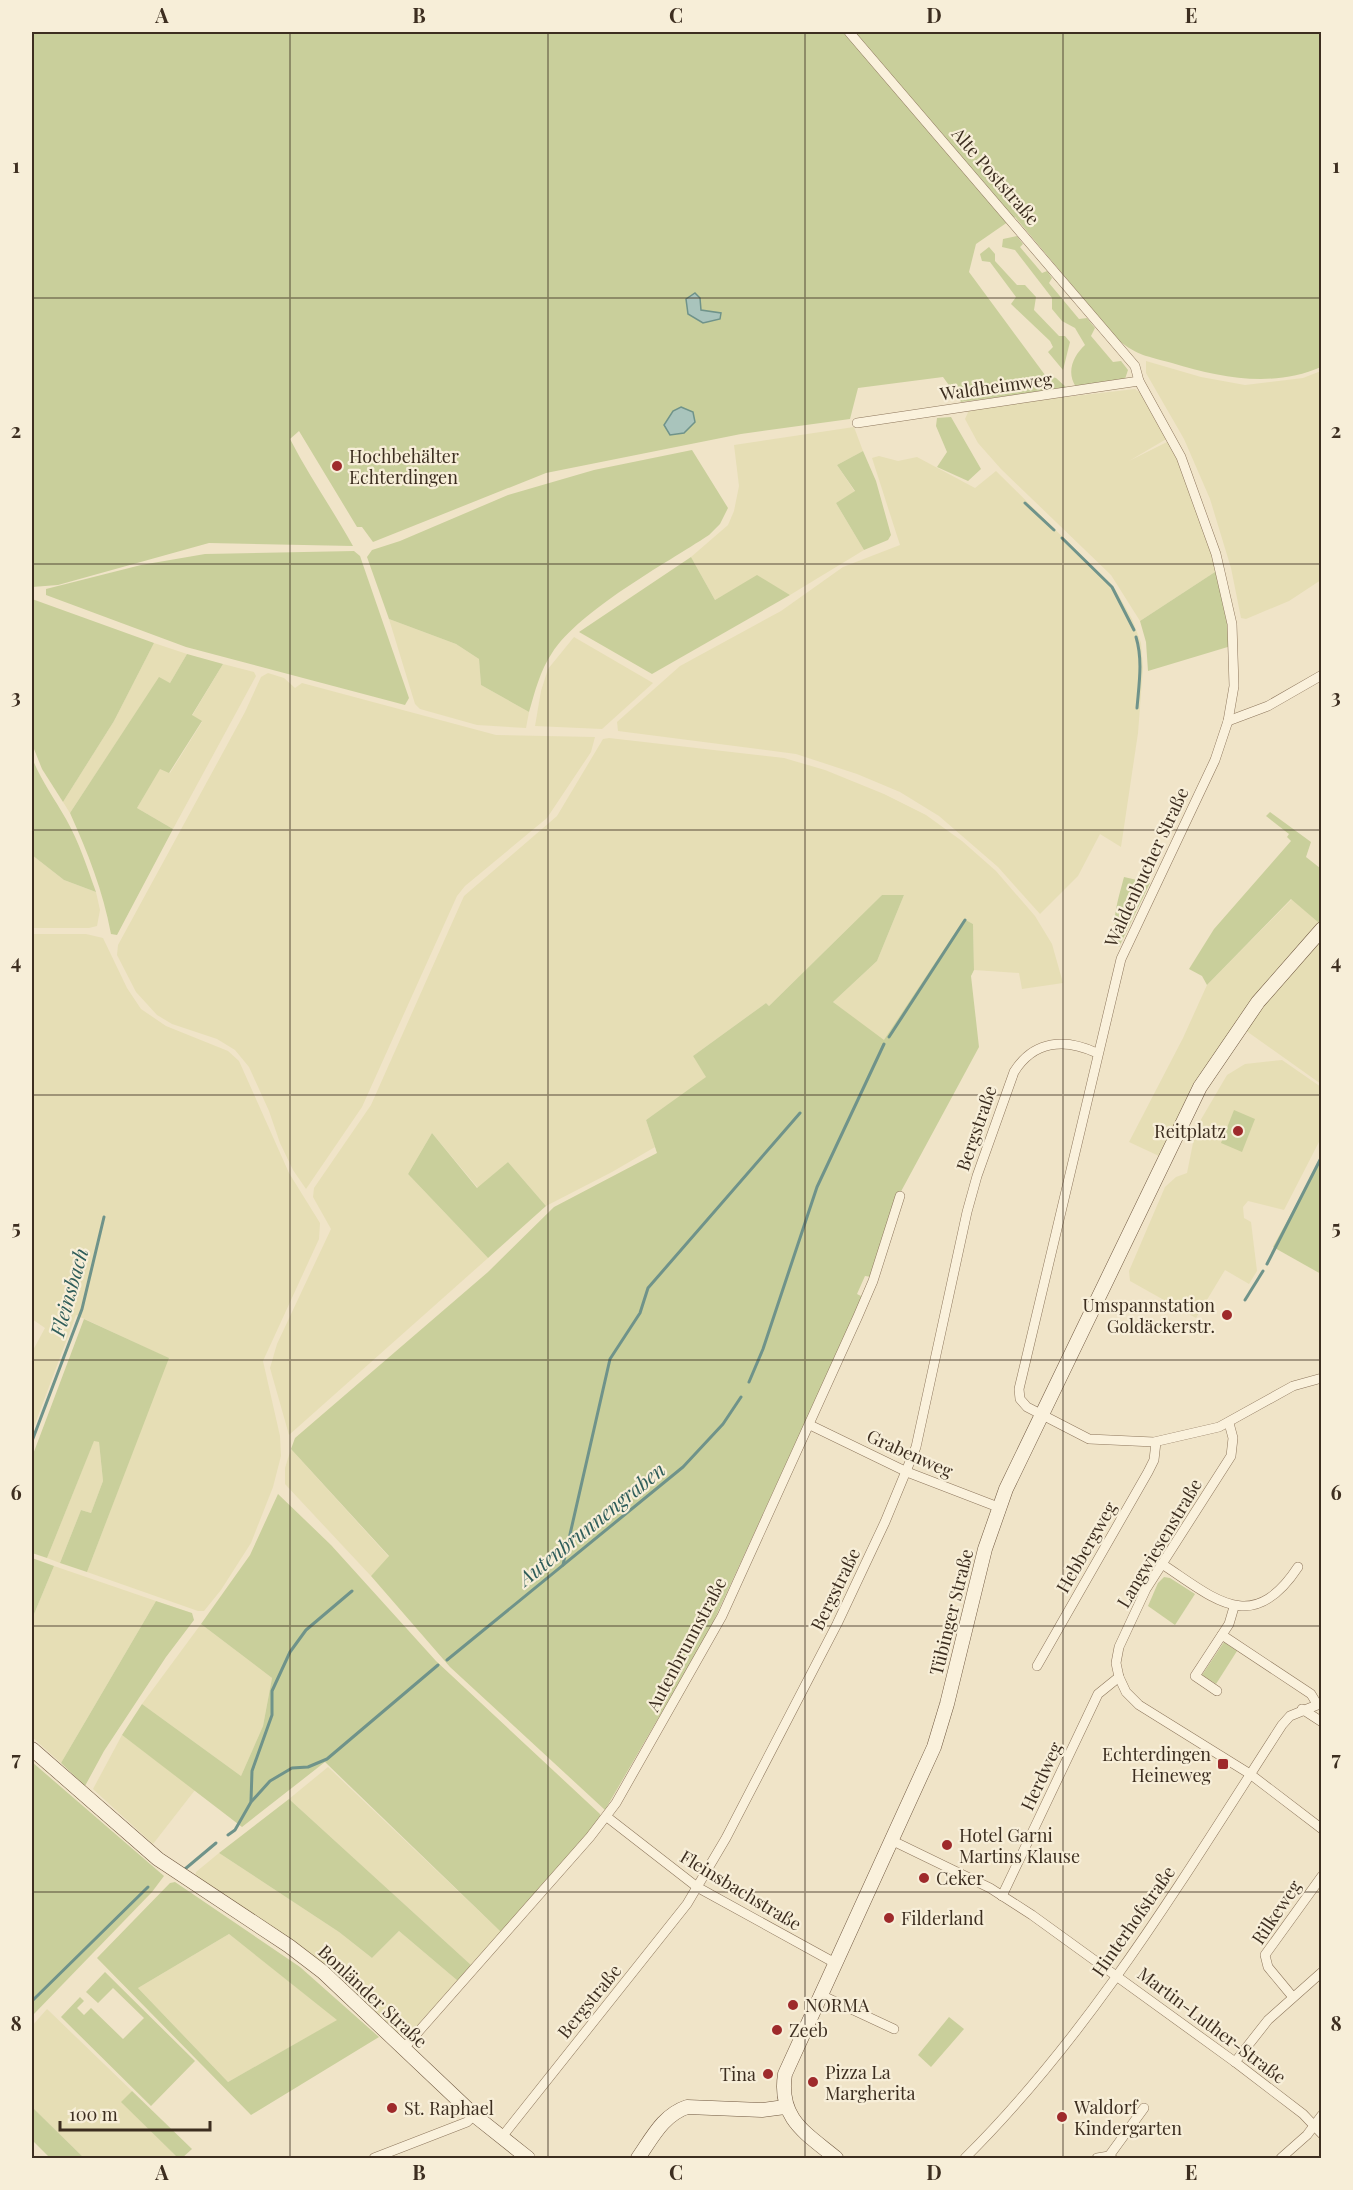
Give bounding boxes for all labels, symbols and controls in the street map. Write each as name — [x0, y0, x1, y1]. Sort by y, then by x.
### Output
text: A — [154, 1, 169, 28]
text: B — [412, 1, 426, 28]
text: C — [669, 1, 683, 28]
text: D — [926, 1, 942, 28]
text: E — [1185, 1, 1197, 28]
street label: Alte Poststraße — [946, 121, 1045, 230]
text: 1 — [12, 151, 20, 178]
text: 1 — [1332, 151, 1340, 178]
street label: Waldheimweg — [937, 366, 1054, 406]
text: 2 — [11, 416, 21, 443]
text: 2 — [1331, 416, 1341, 443]
place label: Hochbehälter Echterdingen — [349, 444, 459, 489]
marker: Hochbehälter Echterdingen — [330, 459, 344, 473]
text: 3 — [11, 682, 21, 709]
text: 3 — [1331, 682, 1341, 709]
street label: Waldenbucher Straße — [1098, 783, 1194, 952]
text: 4 — [11, 947, 21, 974]
text: 4 — [1331, 947, 1341, 974]
street label: Bergstraße — [950, 1082, 1002, 1174]
place label: Reitplatz — [1154, 1119, 1226, 1143]
marker: Reitplatz — [1231, 1124, 1245, 1138]
text: 5 — [11, 1213, 21, 1240]
text: 5 — [1331, 1213, 1341, 1240]
water label: Fleinsbach — [42, 1245, 93, 1340]
place label: Umspannstation Goldäckerstr. — [1082, 1293, 1215, 1338]
marker: Umspannstation Goldäckerstr. — [1220, 1308, 1234, 1322]
street label: Grabenweg — [863, 1423, 957, 1483]
water label: Autenbrunnengraben — [510, 1455, 670, 1592]
street label: Langwiesenstraße — [1111, 1474, 1207, 1612]
text: 6 — [10, 1478, 22, 1505]
text: 6 — [1330, 1478, 1342, 1505]
street label: Hebbergweg — [1050, 1497, 1122, 1597]
street label: Bergstraße — [805, 1544, 865, 1634]
street label: Tübinger Straße — [924, 1546, 978, 1678]
street label: Autenbrunnstraße — [640, 1573, 731, 1716]
street label: Herdweg — [1015, 1737, 1067, 1814]
place label: Echterdingen Heineweg — [1102, 1742, 1211, 1787]
text: 7 — [11, 1744, 21, 1771]
text: 7 — [1331, 1744, 1341, 1771]
marker: Echterdingen Heineweg — [1216, 1757, 1230, 1771]
place label: Hotel Garni Martins Klause — [959, 1823, 1080, 1868]
marker: Hotel Garni Martins Klause — [940, 1838, 954, 1852]
street label: Fleinsbachstraße — [676, 1844, 806, 1936]
street label: Hinterhofstraße — [1086, 1861, 1180, 1981]
place label: Ceker — [936, 1866, 984, 1890]
marker: Ceker — [917, 1871, 931, 1885]
street label: Rilkeweg — [1246, 1875, 1307, 1949]
place label: Filderland — [901, 1906, 985, 1930]
marker: Filderland — [882, 1911, 896, 1925]
street label: Bonländer Straße — [313, 1939, 433, 2053]
street label: Bergstraße — [552, 1959, 626, 2043]
street label: Martin-Luther-Straße — [1133, 1961, 1291, 2089]
place label: NORMA — [805, 1993, 870, 2017]
marker: NORMA — [786, 1998, 800, 2012]
text: 8 — [10, 2009, 22, 2036]
text: 8 — [1330, 2009, 1342, 2036]
place label: Zeeb — [789, 2018, 828, 2042]
marker: Zeeb — [770, 2023, 784, 2037]
place label: Pizza La Margherita — [825, 2060, 915, 2105]
place label: Tina — [720, 2062, 756, 2086]
marker: Tina — [761, 2067, 775, 2081]
marker: Pizza La Margherita — [806, 2075, 820, 2089]
scale bar — [60, 2094, 210, 2132]
place label: Waldorf Kindergarten — [1073, 2095, 1182, 2140]
place label: St. Raphael — [404, 2096, 494, 2120]
marker: St. Raphael — [385, 2101, 399, 2115]
text: 100 m — [69, 2102, 118, 2126]
marker: Waldorf Kindergarten — [1055, 2110, 1069, 2124]
text: A — [154, 2158, 169, 2185]
text: B — [412, 2158, 426, 2185]
text: C — [669, 2158, 683, 2185]
text: D — [926, 2158, 942, 2185]
text: E — [1185, 2158, 1197, 2185]

